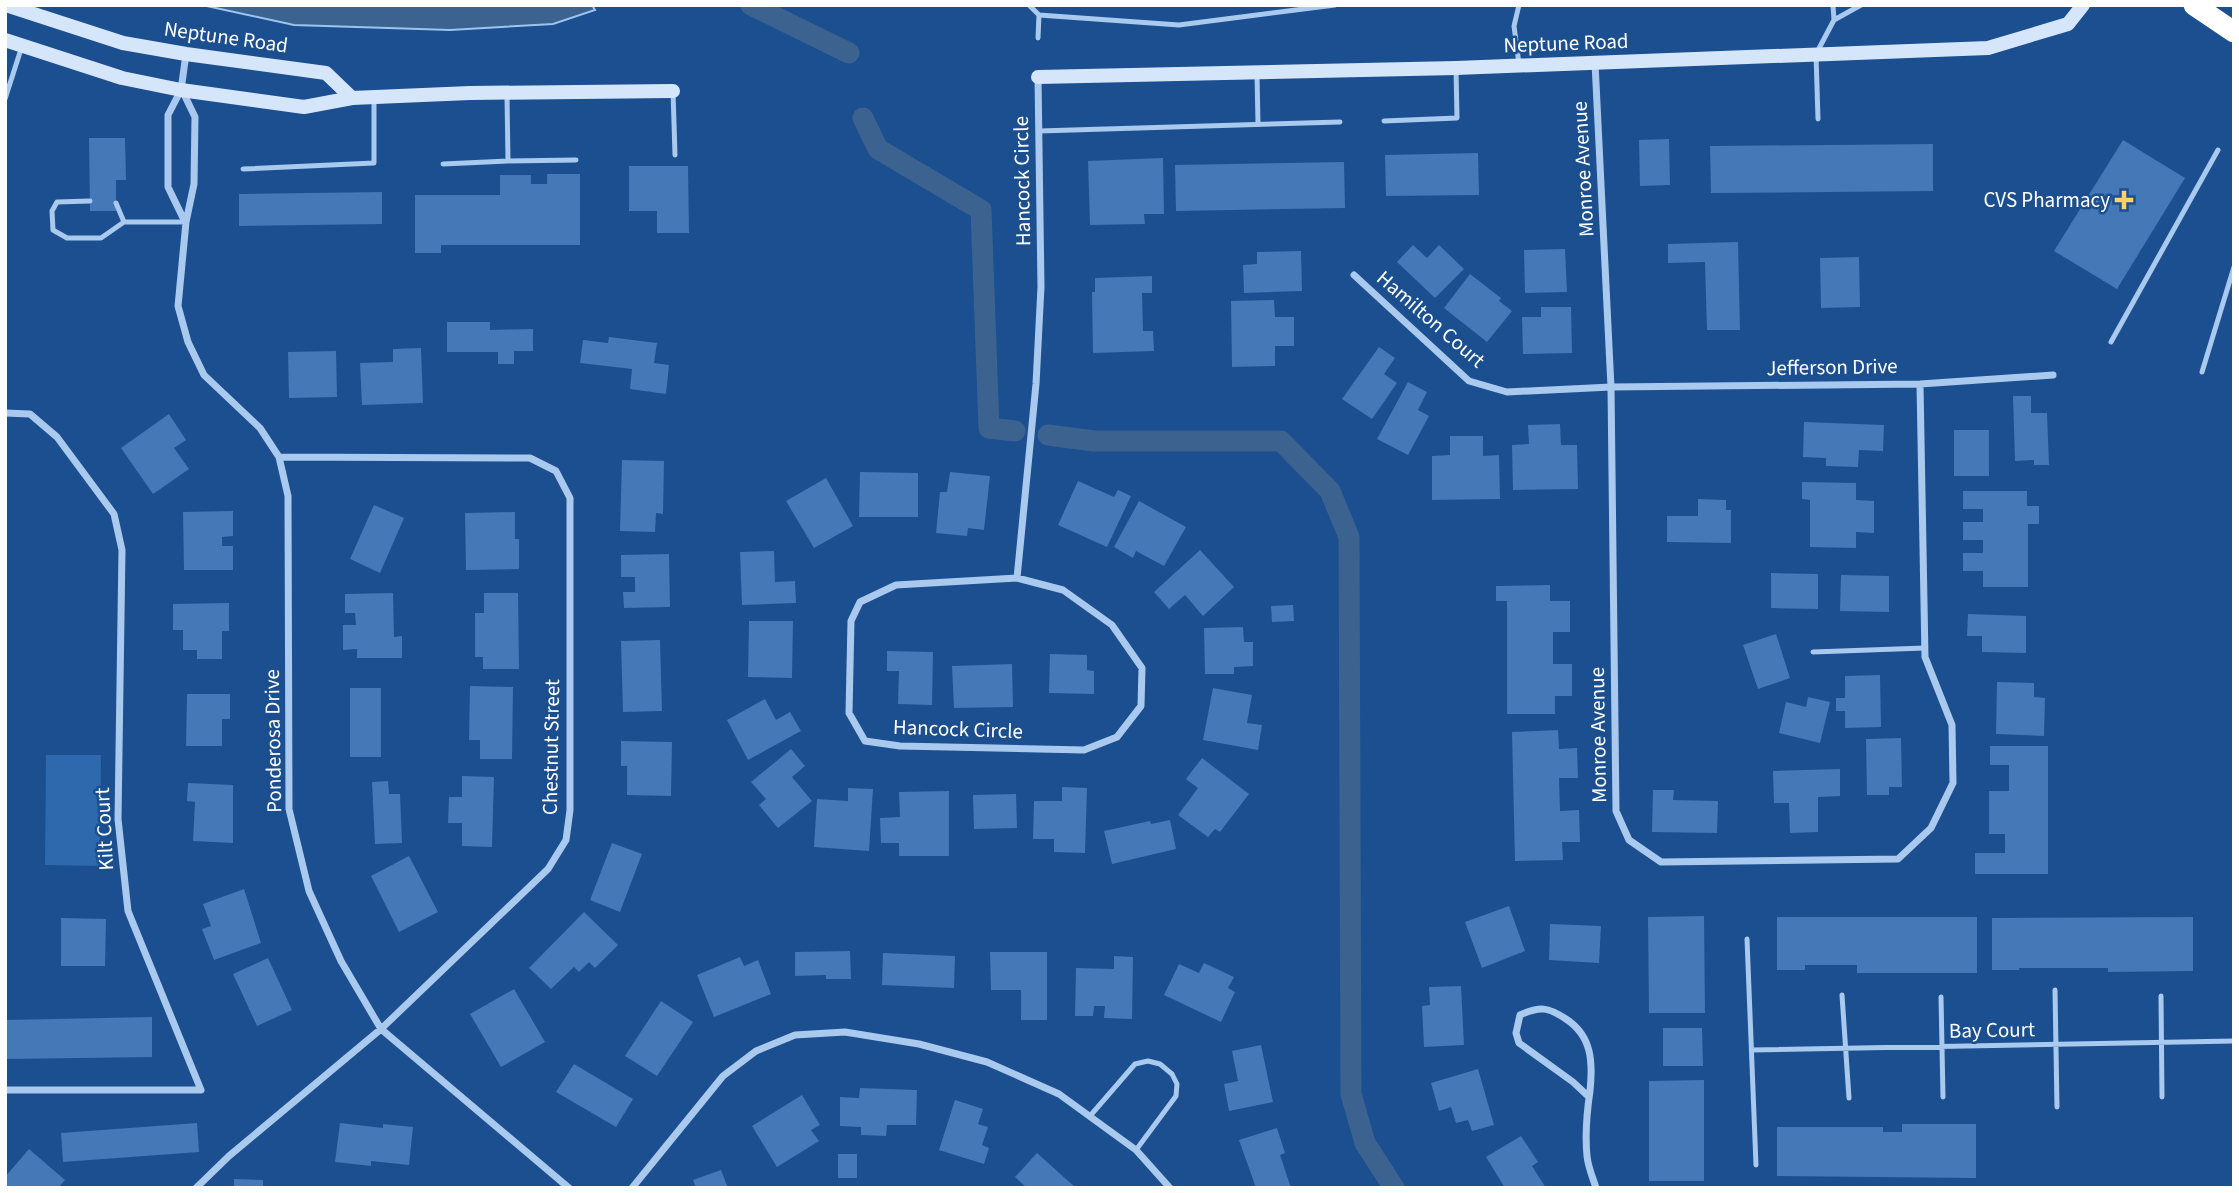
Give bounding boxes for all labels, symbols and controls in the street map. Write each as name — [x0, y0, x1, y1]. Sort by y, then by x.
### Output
street label: Neptune Road — [162, 13, 290, 61]
street label: Neptune Road — [1503, 26, 1629, 60]
street label: Monroe Avenue — [1564, 100, 1602, 238]
street label: Hancock Circle — [1006, 116, 1038, 246]
place label: CVS Pharmacy — [1983, 185, 2110, 215]
marker: CVS Pharmacy — [2116, 192, 2132, 208]
street label: Hamilton Court — [1370, 263, 1492, 375]
street label: Jefferson Drive — [1766, 351, 1898, 383]
street label: Monroe Avenue — [1582, 667, 1614, 803]
street label: Ponderosa Drive — [257, 669, 289, 813]
street label: Chestnut Street — [535, 679, 567, 815]
street label: Hancock Circle — [893, 712, 1023, 746]
street label: Kilt Court — [87, 787, 121, 871]
street label: Bay Court — [1949, 1014, 2035, 1046]

